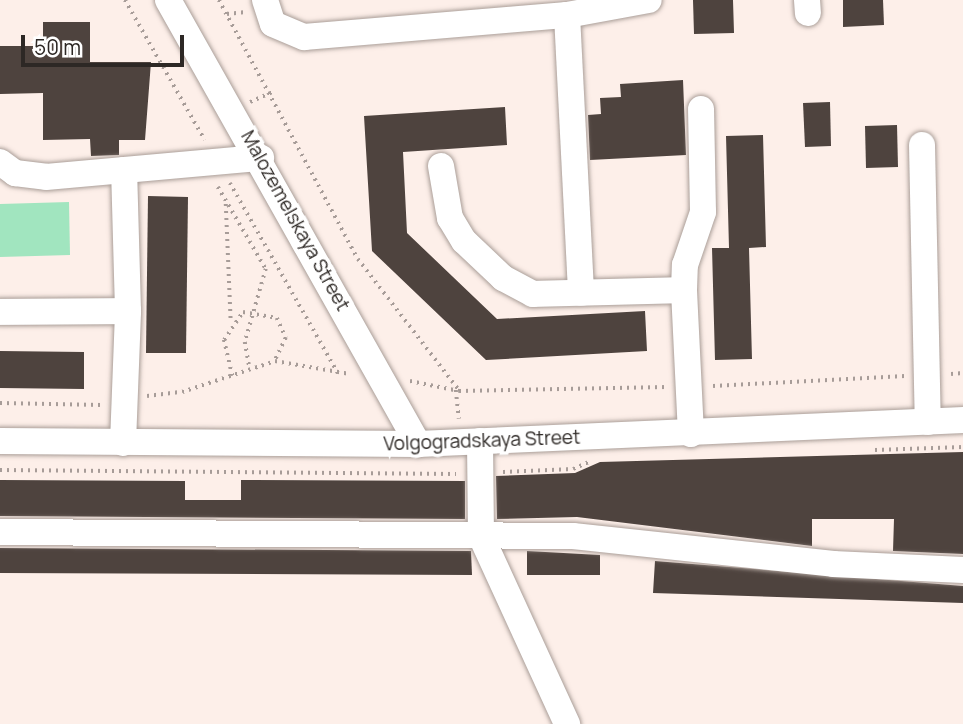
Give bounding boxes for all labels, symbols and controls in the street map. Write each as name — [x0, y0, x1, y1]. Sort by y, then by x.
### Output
scale bar — [24, 21, 187, 65]
text: 50 m — [34, 33, 81, 61]
street label: Malozemelskaya Street — [236, 127, 354, 315]
street label: Volgogradskaya Street — [383, 426, 581, 456]

